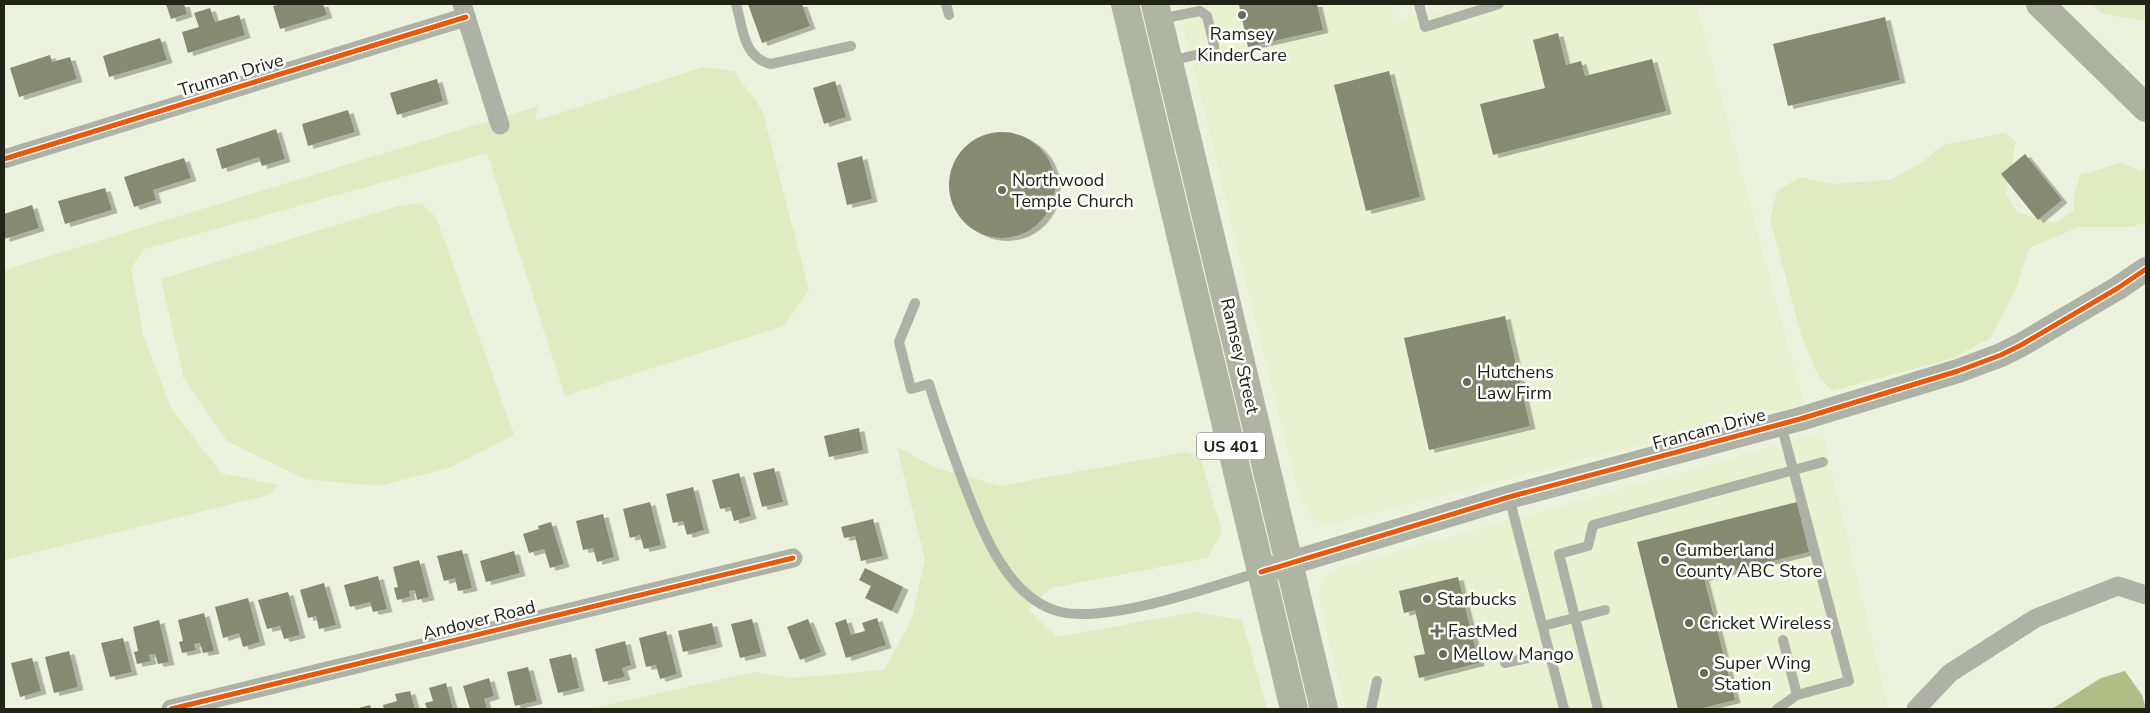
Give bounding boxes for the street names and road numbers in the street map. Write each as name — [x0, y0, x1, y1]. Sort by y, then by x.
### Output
street label: Truman Drive — [176, 48, 286, 102]
street label: Ramsey Street — [1215, 296, 1265, 417]
street label: Francam Drive — [1650, 402, 1768, 456]
road number: US 401 — [1197, 432, 1265, 460]
street label: Andover Road — [420, 594, 538, 646]

